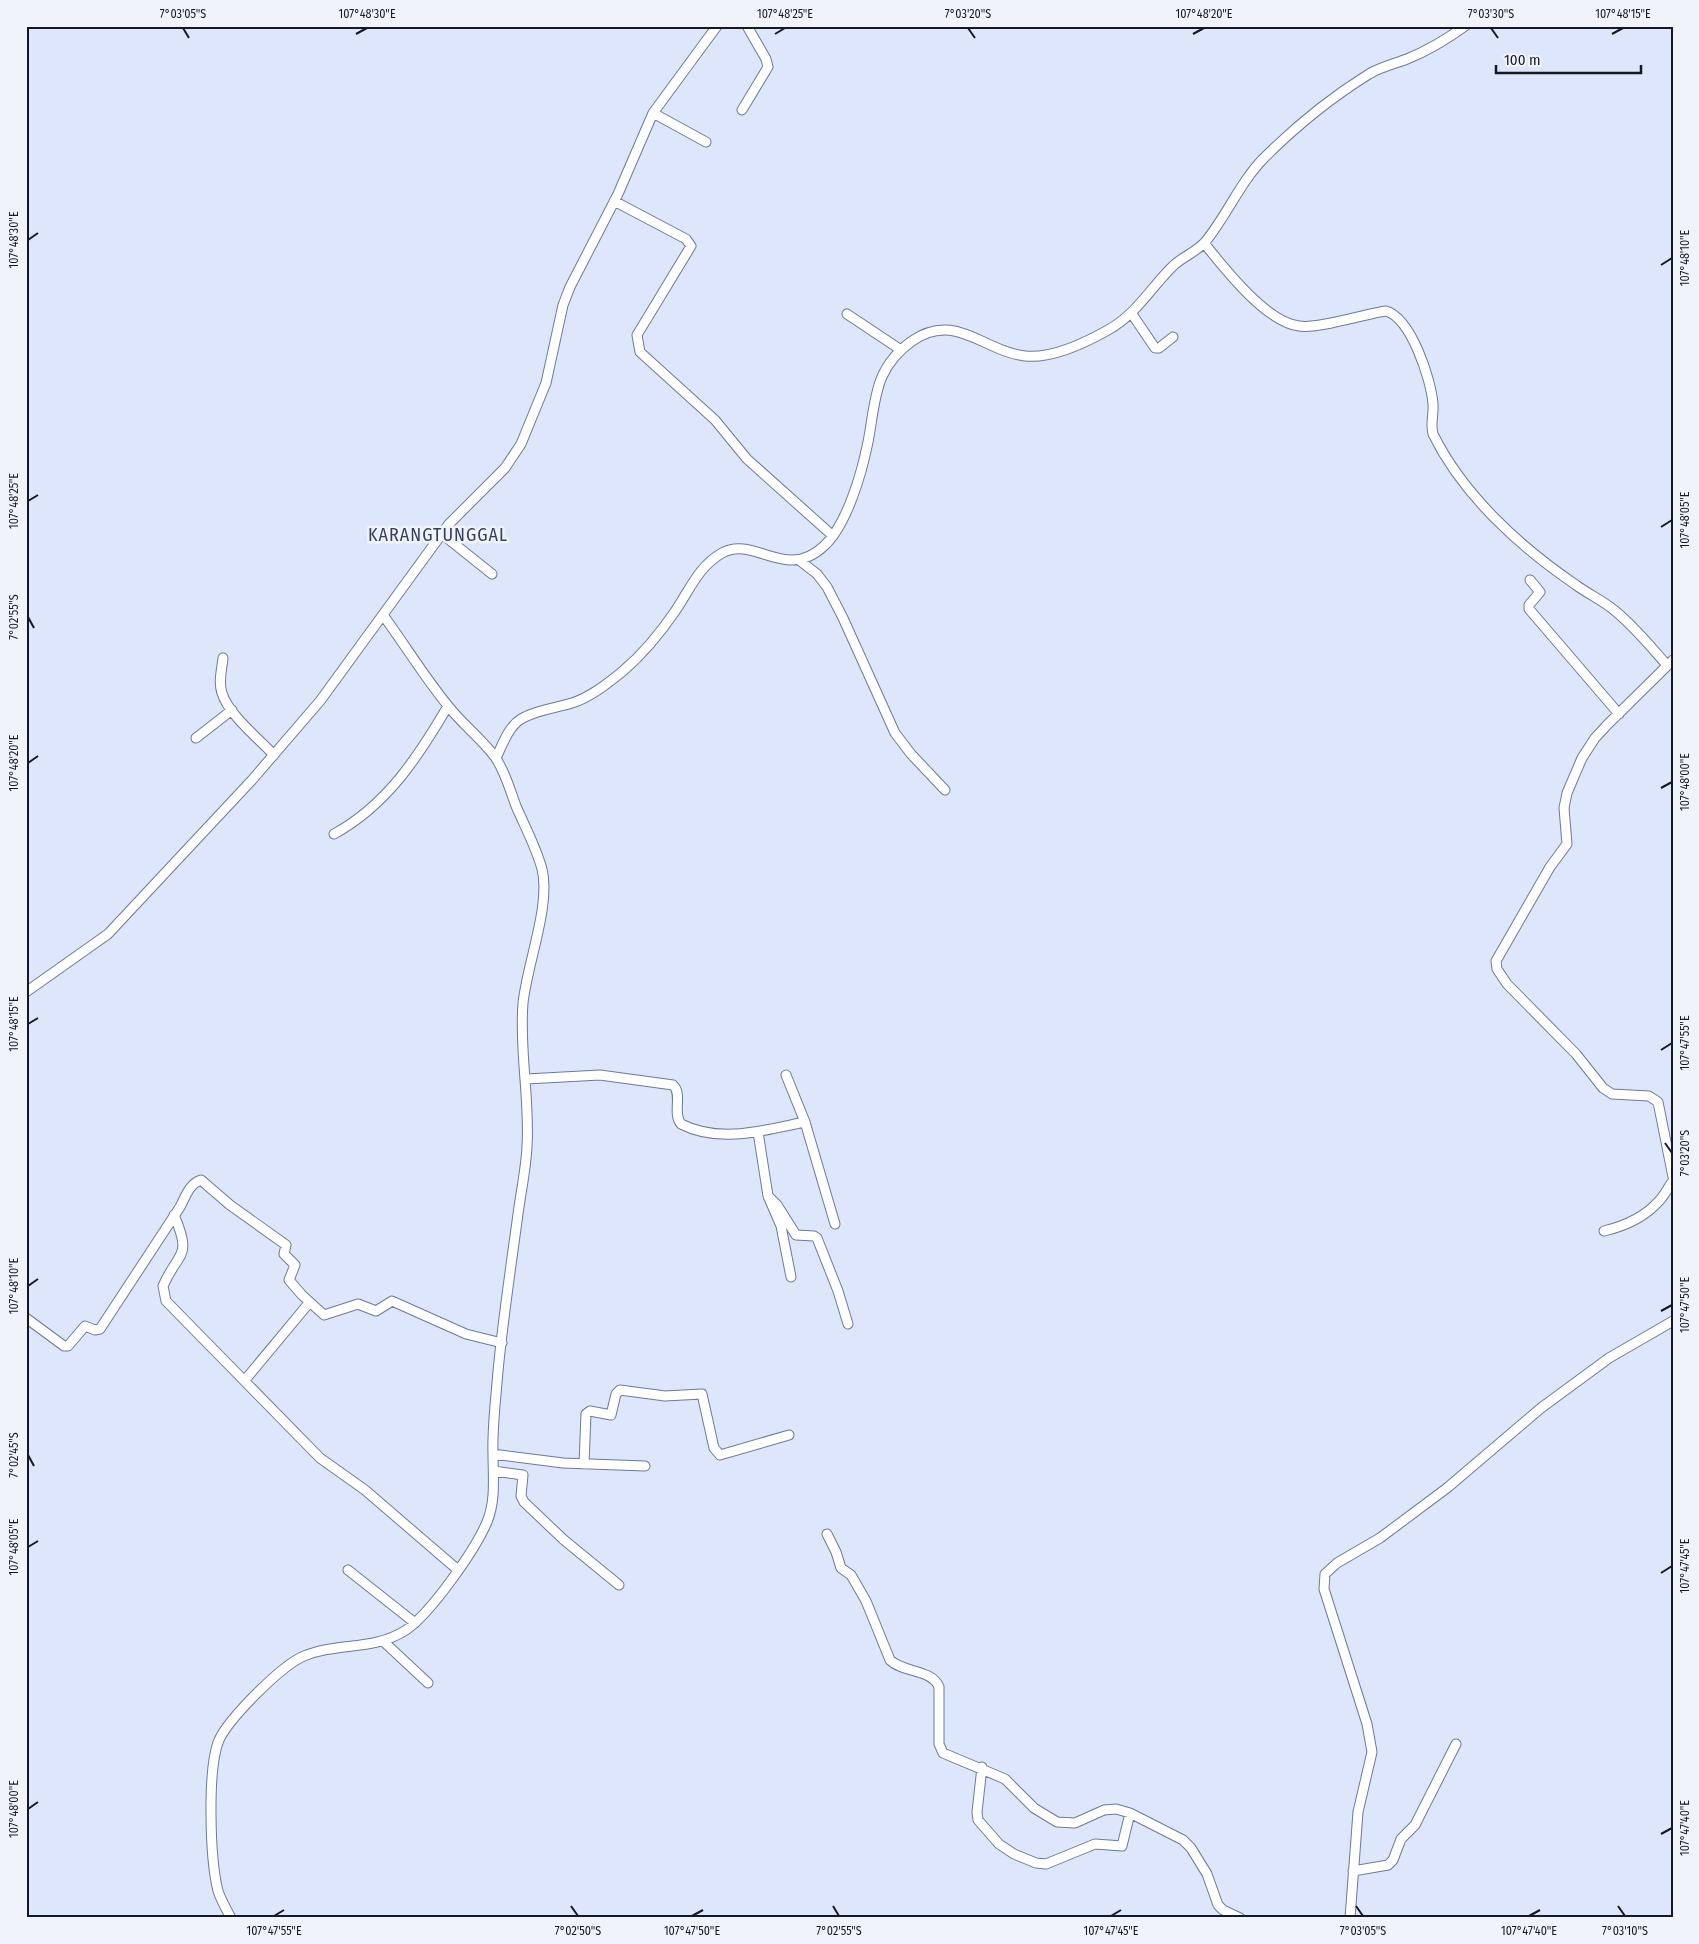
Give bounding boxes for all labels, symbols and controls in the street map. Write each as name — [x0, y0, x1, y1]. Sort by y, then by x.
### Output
text: 7°03'05"S — [160, 7, 206, 21]
text: 107°48'30"E — [338, 7, 396, 21]
text: 107°48'25"E — [757, 7, 813, 21]
text: 7°03'20"S — [945, 7, 991, 21]
text: 107°48'20"E — [1176, 7, 1233, 21]
text: 7°03'30"S — [1468, 7, 1514, 21]
text: 107°48'15"E — [1595, 7, 1651, 21]
scale bar — [1496, 42, 1642, 74]
text: 100 m — [1504, 51, 1541, 69]
text: 107°48'30"E — [7, 211, 21, 269]
text: 107°48'10"E — [1678, 229, 1692, 286]
text: 107°48'25"E — [7, 473, 21, 529]
text: 107°48'05"E — [1678, 491, 1692, 548]
district label: KARANGTUNGGAL — [368, 524, 508, 546]
text: 7°02'55"S — [7, 594, 21, 640]
text: 107°48'20"E — [7, 734, 21, 791]
text: 107°48'00"E — [1678, 753, 1692, 811]
text: 107°48'15"E — [7, 996, 21, 1052]
text: 107°47'55"E — [1678, 1015, 1692, 1071]
text: 7°03'20"S — [1678, 1130, 1692, 1176]
text: 107°48'10"E — [7, 1257, 21, 1314]
text: 107°47'50"E — [1678, 1277, 1692, 1333]
text: 7°02'45"S — [7, 1432, 21, 1478]
text: 107°48'05"E — [7, 1518, 21, 1575]
text: 107°47'45"E — [1678, 1538, 1692, 1593]
text: 107°48'00"E — [7, 1780, 21, 1838]
text: 107°47'40"E — [1678, 1800, 1692, 1856]
text: 107°47'55"E — [246, 1924, 302, 1938]
text: 7°02'50"S — [555, 1924, 601, 1938]
text: 107°47'50"E — [664, 1924, 720, 1938]
text: 7°02'55"S — [816, 1924, 862, 1938]
text: 107°47'45"E — [1084, 1924, 1139, 1938]
text: 7°03'05"S — [1340, 1924, 1386, 1938]
text: 107°47'40"E — [1501, 1924, 1557, 1938]
text: 7°03'10"S — [1602, 1924, 1648, 1938]

